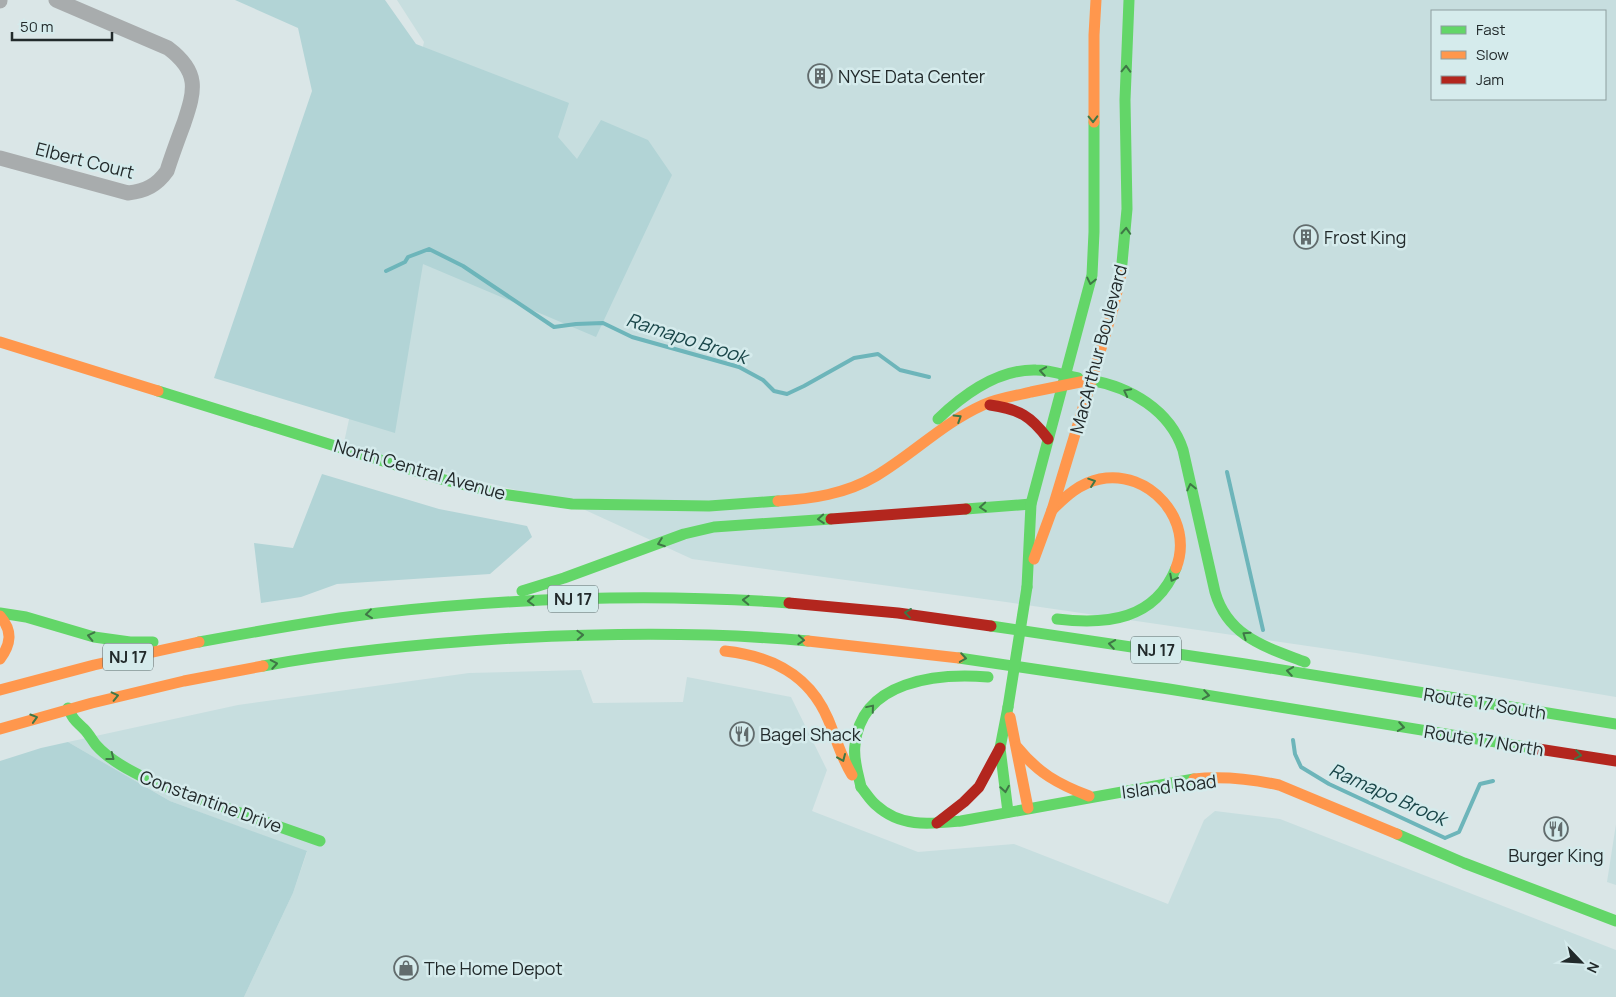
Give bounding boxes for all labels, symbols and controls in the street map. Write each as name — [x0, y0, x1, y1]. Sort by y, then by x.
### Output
scale bar — [12, 10, 112, 42]
legend — [1431, 10, 1606, 100]
text: 50 m — [20, 16, 54, 37]
text: Fast — [1476, 19, 1505, 40]
text: Slow — [1476, 44, 1509, 65]
building icon: NYSE Data Center — [807, 63, 833, 89]
place label: NYSE Data Center — [838, 64, 986, 88]
one-way arrow — [1120, 65, 1131, 73]
text: Jam — [1476, 69, 1504, 90]
one-way arrow — [1088, 115, 1098, 123]
street label: Elbert Court — [33, 136, 137, 184]
building icon: Frost King — [1293, 224, 1319, 250]
place label: Frost King — [1324, 225, 1406, 249]
one-way arrow — [1120, 227, 1131, 235]
street label: MacArthur Boulevard — [1064, 262, 1132, 436]
one-way arrow — [1086, 276, 1096, 285]
water label: Ramapo Brook — [623, 306, 753, 371]
one-way arrow — [1038, 367, 1047, 377]
one-way arrow — [1123, 388, 1132, 398]
one-way arrow — [952, 415, 961, 425]
street label: North Central Avenue — [331, 433, 509, 505]
one-way arrow — [1087, 478, 1096, 488]
one-way arrow — [1186, 482, 1197, 491]
one-way arrow — [978, 501, 986, 512]
one-way arrow — [816, 513, 824, 524]
one-way arrow — [657, 537, 666, 547]
one-way arrow — [1169, 573, 1179, 582]
road number: NJ 17 — [548, 586, 598, 612]
one-way arrow — [527, 595, 535, 606]
one-way arrow — [741, 595, 749, 606]
one-way arrow — [365, 608, 373, 619]
one-way arrow — [903, 608, 911, 619]
one-way arrow — [576, 630, 584, 640]
one-way arrow — [87, 631, 96, 642]
one-way arrow — [1242, 632, 1252, 641]
one-way arrow — [798, 634, 806, 645]
road number: NJ 17 — [1131, 636, 1181, 664]
one-way arrow — [1107, 639, 1116, 649]
road number: NJ 17 — [103, 644, 153, 670]
one-way arrow — [958, 652, 967, 662]
one-way arrow — [270, 660, 279, 670]
one-way arrow — [1285, 666, 1294, 676]
street label: Route 17 South — [1422, 681, 1548, 725]
one-way arrow — [1202, 690, 1211, 700]
one-way arrow — [111, 691, 120, 702]
one-way arrow — [865, 705, 874, 714]
one-way arrow — [29, 714, 38, 724]
street label: Route 17 North — [1423, 719, 1545, 761]
restaurant icon: Bagel Shack — [729, 721, 755, 747]
place label: Bagel Shack — [760, 722, 862, 746]
one-way arrow — [1396, 722, 1405, 732]
one-way arrow — [1574, 750, 1583, 760]
one-way arrow — [105, 751, 114, 759]
one-way arrow — [836, 753, 847, 762]
water label: Ramapo Brook — [1325, 757, 1453, 832]
street label: Constantine Drive — [136, 764, 286, 838]
street label: Island Road — [1120, 768, 1218, 804]
one-way arrow — [999, 785, 1009, 794]
restaurant icon: Burger King — [1543, 816, 1569, 842]
place label: Burger King — [1508, 843, 1604, 867]
north arrow — [1556, 937, 1606, 987]
shop icon: The Home Depot — [393, 955, 419, 981]
place label: The Home Depot — [424, 956, 563, 980]
text: N — [1582, 959, 1604, 976]

